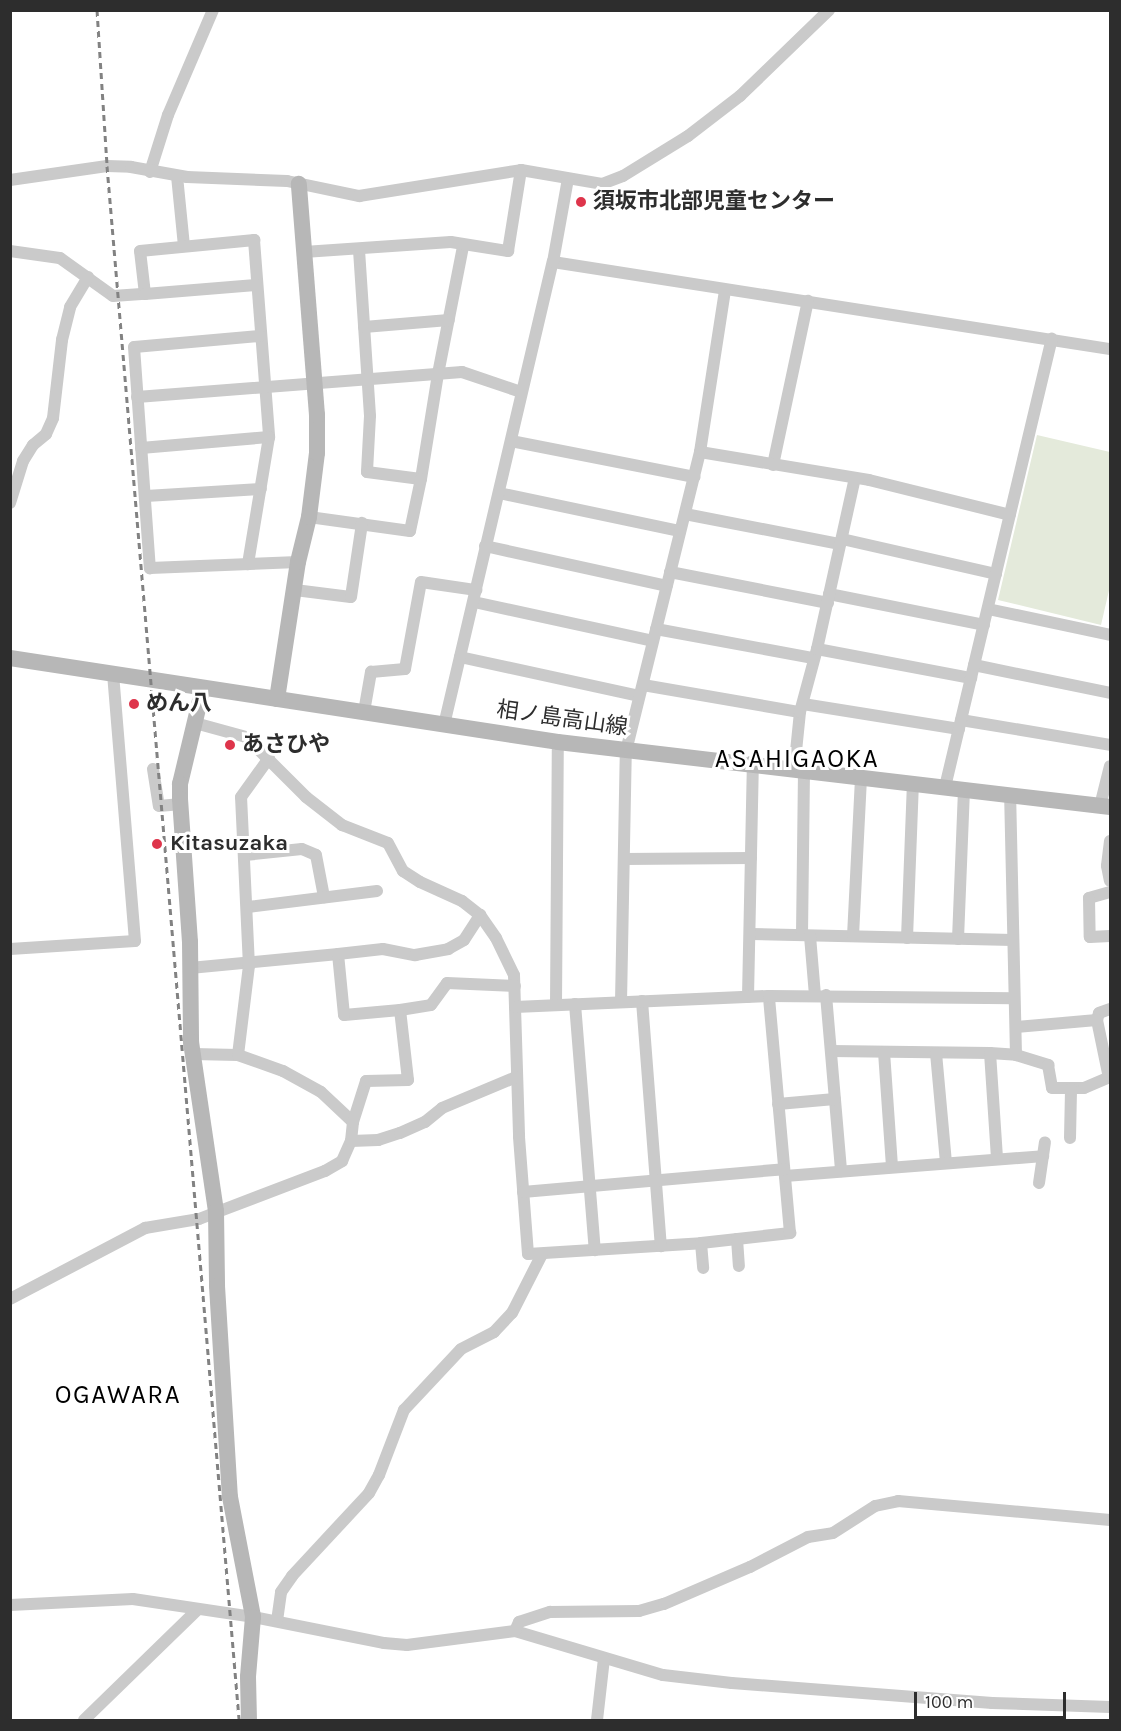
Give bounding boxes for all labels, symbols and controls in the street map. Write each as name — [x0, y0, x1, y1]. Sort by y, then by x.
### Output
place label: 須坂市北部児童センター — [593, 189, 835, 215]
marker: 須坂市北部児童センター — [574, 195, 588, 209]
place label: めん八 — [146, 691, 212, 717]
marker: めん八 — [127, 697, 141, 711]
street label: 相ノ島高山線 — [495, 697, 629, 741]
place label: あさひや — [242, 732, 330, 758]
marker: あさひや — [223, 738, 237, 752]
district label: ASAHIGAOKA — [715, 743, 879, 775]
place label: Kitasuzaka — [170, 831, 288, 857]
marker: Kitasuzaka — [148, 835, 166, 853]
district label: OGAWARA — [55, 1379, 181, 1411]
scale bar — [917, 1680, 1068, 1718]
text: 100 m — [925, 1691, 973, 1713]

